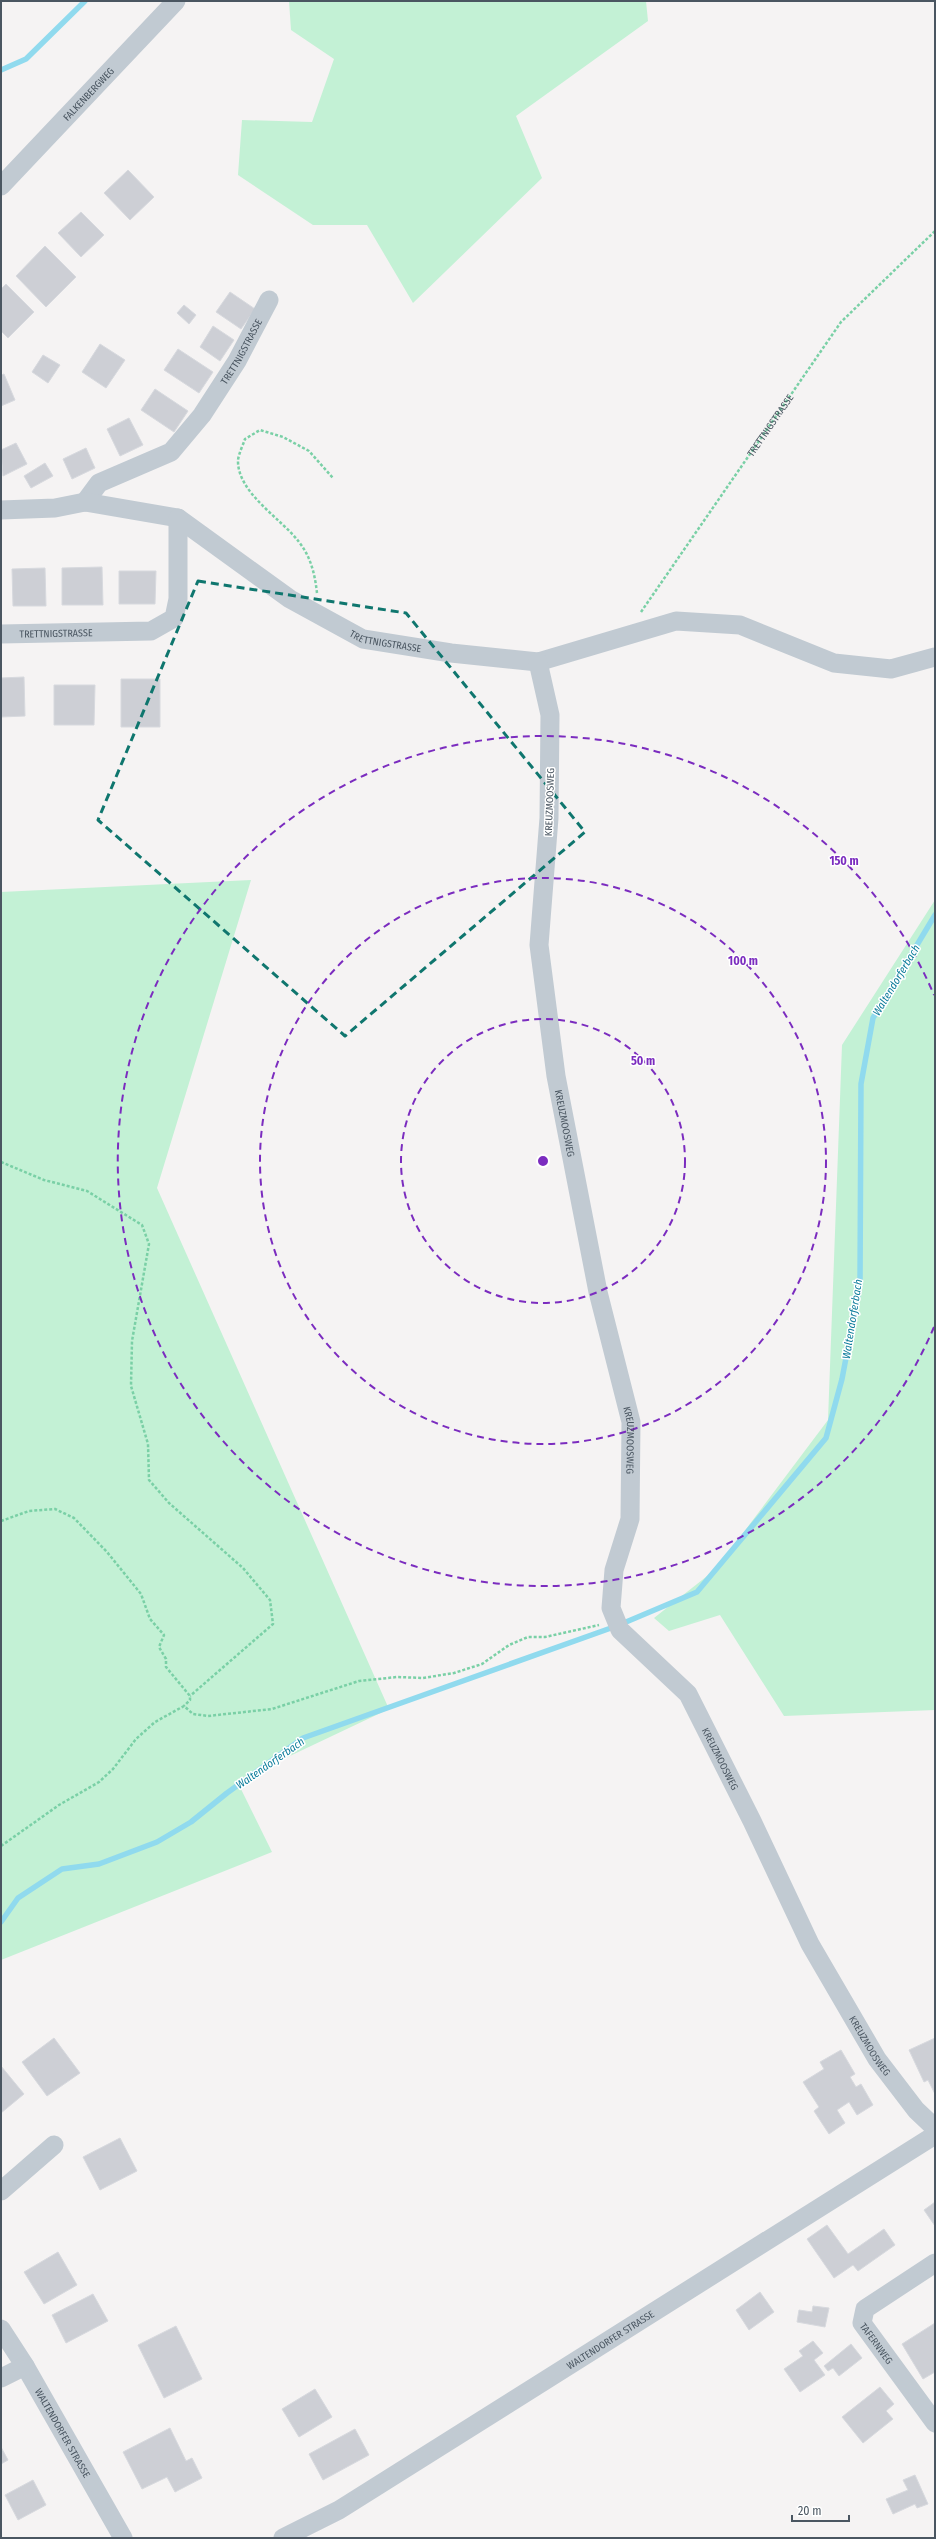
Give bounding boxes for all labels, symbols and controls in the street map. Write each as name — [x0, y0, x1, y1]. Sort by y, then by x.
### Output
street label: FALKENBERGWEG — [61, 65, 117, 124]
street label: TRETTNIGSTRASSE — [219, 317, 265, 387]
street label: TRETTNIGSTRASSE — [745, 392, 797, 459]
street label: TRETTNIGSTRASSE — [19, 627, 93, 641]
street label: TRETTNIGSTRASSE — [347, 628, 422, 655]
street label: KREUZMOOSWEG — [543, 768, 557, 836]
text: 150 m — [829, 854, 859, 868]
water label: Waltendorferbach — [870, 942, 923, 1018]
text: 100 m — [728, 954, 758, 968]
text: 50 m — [631, 1054, 655, 1068]
street label: KREUZMOOSWEG — [552, 1089, 577, 1158]
centre of rings — [536, 1154, 550, 1168]
water label: Waltendorferbach — [840, 1278, 865, 1360]
street label: KREUZMOOSWEG — [620, 1405, 636, 1474]
street label: KREUZMOOSWEG — [699, 1726, 740, 1792]
water label: Waltendorferbach — [234, 1735, 307, 1792]
street label: KREUZMOOSWEG — [846, 2014, 893, 2079]
street label: WALTENDORFER STRASSE — [565, 2308, 657, 2372]
street label: TAFERNWEG — [857, 2321, 895, 2367]
street label: WALTENDORFER STRASSE — [32, 2387, 93, 2480]
scale bar — [792, 2497, 849, 2523]
text: 20 m — [798, 2504, 822, 2518]

